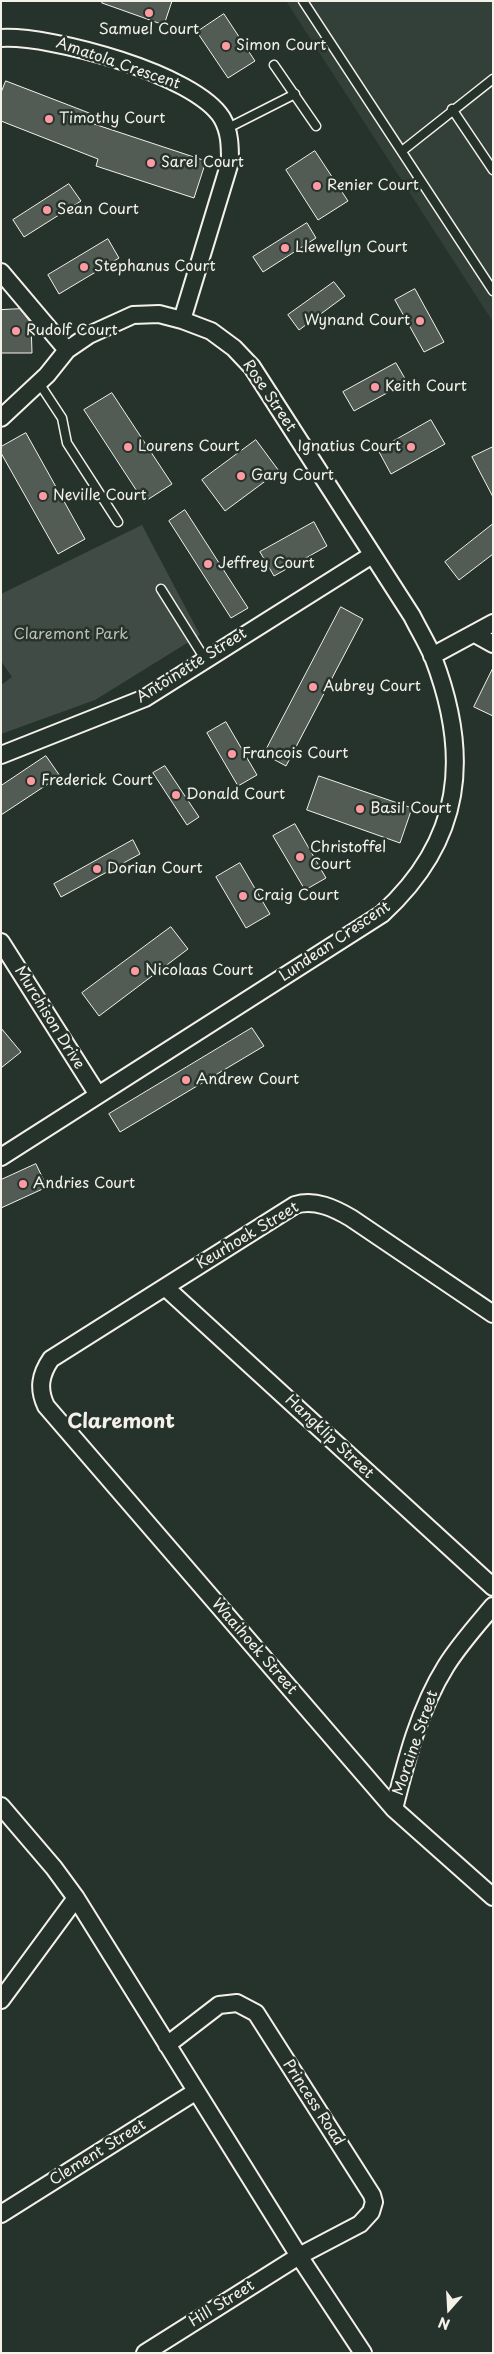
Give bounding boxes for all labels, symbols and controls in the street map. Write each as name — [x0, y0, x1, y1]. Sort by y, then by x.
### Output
marker: Samuel Court — [143, 7, 155, 19]
place label: Samuel Court — [99, 21, 199, 39]
street label: Amatola Crescent — [54, 34, 182, 94]
place label: Simon Court — [236, 37, 326, 55]
marker: Simon Court — [220, 40, 232, 52]
place label: Timothy Court — [59, 110, 165, 128]
marker: Timothy Court — [43, 113, 55, 125]
place label: Sarel Court — [161, 154, 244, 172]
marker: Sarel Court — [145, 157, 157, 169]
place label: Renier Court — [327, 177, 419, 195]
marker: Renier Court — [311, 180, 323, 192]
place label: Sean Court — [57, 201, 139, 219]
marker: Sean Court — [41, 204, 53, 216]
place label: Llewellyn Court — [295, 239, 408, 257]
marker: Llewellyn Court — [279, 242, 291, 254]
place label: Stephanus Court — [94, 258, 216, 276]
marker: Stephanus Court — [78, 261, 90, 273]
place label: Wynand Court — [304, 312, 410, 330]
marker: Wynand Court — [414, 315, 426, 327]
place label: Rudolf Court — [26, 322, 117, 340]
marker: Rudolf Court — [10, 325, 22, 337]
street label: Rose Street — [238, 357, 300, 435]
place label: Keith Court — [385, 378, 467, 396]
marker: Keith Court — [369, 381, 381, 393]
place label: Lourens Court — [138, 438, 240, 456]
place label: Ignatius Court — [297, 438, 401, 456]
marker: Lourens Court — [122, 441, 134, 453]
marker: Ignatius Court — [405, 441, 417, 453]
place label: Gary Court — [251, 467, 334, 485]
marker: Gary Court — [235, 470, 247, 482]
place label: Neville Court — [53, 487, 147, 505]
marker: Neville Court — [37, 490, 49, 502]
place label: Jeffrey Court — [218, 555, 315, 573]
marker: Jeffrey Court — [202, 558, 214, 570]
street label: Antoinette Street — [134, 625, 250, 707]
park label: Claremont Park — [14, 626, 128, 644]
place label: Aubrey Court — [323, 678, 421, 696]
marker: Aubrey Court — [307, 681, 319, 693]
place label: Francois Court — [242, 745, 348, 763]
marker: Francois Court — [226, 748, 238, 760]
place label: Frederick Court — [41, 772, 153, 790]
marker: Frederick Court — [25, 775, 37, 787]
place label: Donald Court — [186, 786, 285, 804]
marker: Donald Court — [170, 789, 182, 801]
place label: Basil Court — [370, 800, 451, 818]
marker: Basil Court — [354, 803, 366, 815]
place label: Christoffel Court — [310, 839, 386, 874]
marker: Christoffel Court — [294, 851, 306, 863]
place label: Dorian Court — [107, 860, 203, 878]
marker: Dorian Court — [91, 863, 103, 875]
place label: Craig Court — [253, 887, 339, 905]
marker: Craig Court — [237, 890, 249, 902]
street label: Lundean Crescent — [276, 898, 394, 986]
place label: Nicolaas Court — [145, 962, 253, 980]
street label: Murchison Drive — [10, 963, 88, 1073]
marker: Nicolaas Court — [129, 965, 141, 977]
place label: Andrew Court — [196, 1071, 299, 1089]
marker: Andrew Court — [180, 1074, 192, 1086]
place label: Andries Court — [33, 1175, 135, 1193]
marker: Andries Court — [17, 1178, 29, 1190]
street label: Keurhoek Street — [194, 1198, 302, 1274]
street label: Hangklip Street — [281, 1391, 377, 1483]
district label: Claremont — [67, 1410, 175, 1434]
street label: Waaihoek Street — [208, 1595, 300, 1699]
street label: Moraine Street — [390, 1688, 442, 1798]
street label: Princess Road — [279, 2057, 347, 2149]
street label: Clement Street — [47, 2116, 149, 2190]
street label: Hill Street — [186, 2277, 258, 2331]
north arrow — [424, 2284, 474, 2334]
text: N — [435, 2312, 453, 2335]

